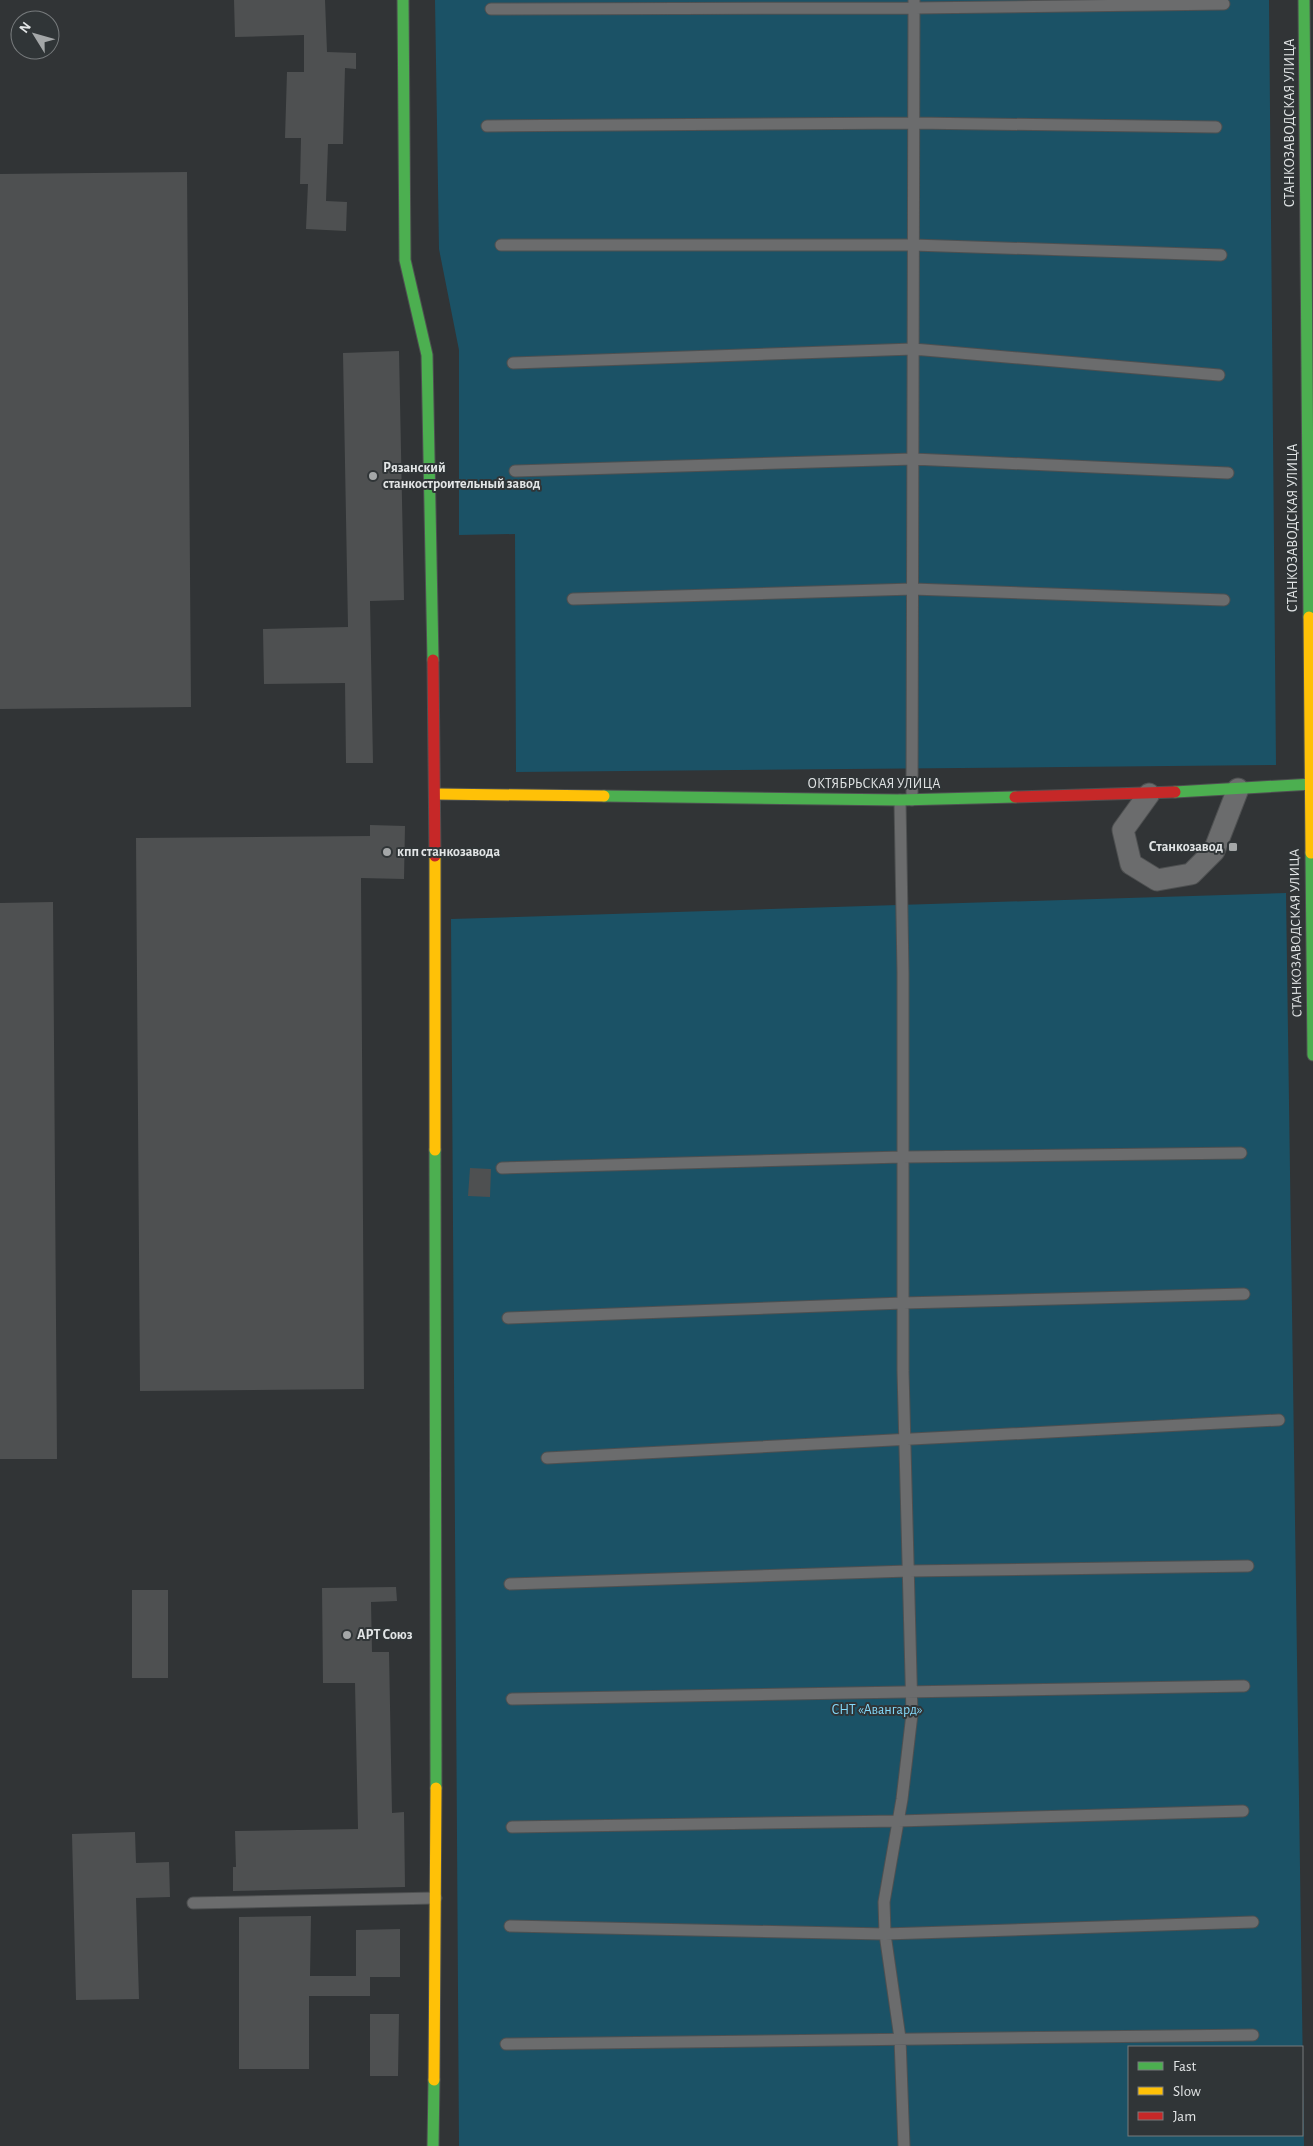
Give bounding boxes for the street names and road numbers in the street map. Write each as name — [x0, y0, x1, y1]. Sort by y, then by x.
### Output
street label: СТАНКОЗАВОДСКАЯ УЛИЦА — [1283, 39, 1297, 207]
street label: СТАНКОЗАВОДСКАЯ УЛИЦА — [1286, 444, 1300, 612]
street label: ОКТЯБРЬСКАЯ УЛИЦА — [808, 777, 940, 791]
street label: СТАНКОЗАВОДСКАЯ УЛИЦА — [1288, 849, 1304, 1017]

